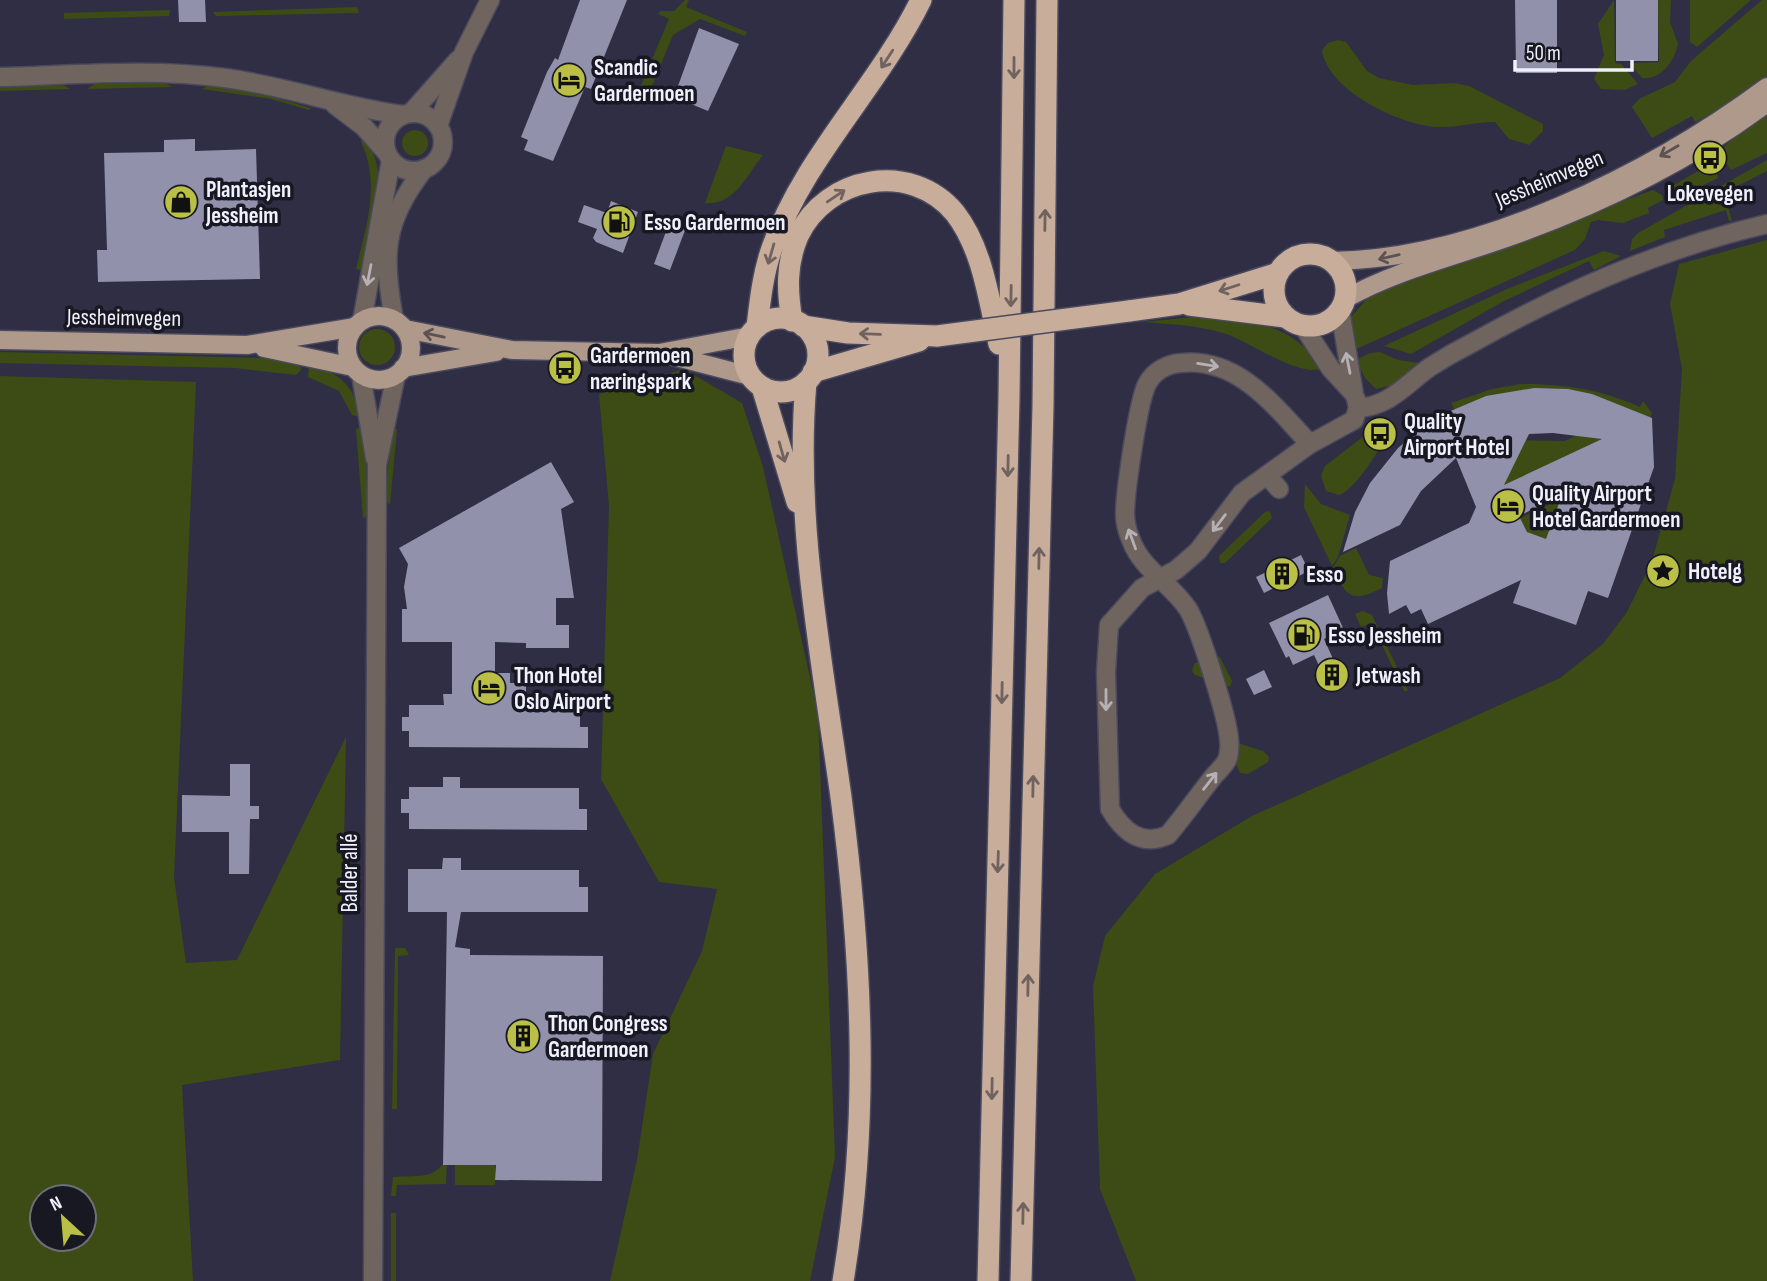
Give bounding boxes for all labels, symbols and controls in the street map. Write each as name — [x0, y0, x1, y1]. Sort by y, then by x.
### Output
scale bar — [1515, 28, 1632, 72]
text: 50 m — [1526, 41, 1561, 66]
one-way arrow — [880, 49, 894, 68]
place label: Scandic Gardermoen — [594, 54, 695, 108]
one-way arrow — [1007, 56, 1021, 79]
hotel icon: Scandic Gardermoen — [550, 61, 588, 99]
bus stop icon: Lokevegen — [1691, 139, 1729, 177]
street label: Jessheimvegen — [1490, 144, 1608, 215]
one-way arrow — [1659, 144, 1679, 158]
place label: Plantasjen Jessheim — [205, 176, 291, 230]
place label: Lokevegen — [1667, 180, 1753, 208]
shop icon: Plantasjen Jessheim — [162, 183, 200, 221]
one-way arrow — [826, 189, 845, 203]
fuel station icon: Esso Gardermoen — [600, 203, 638, 241]
place label: Esso Gardermoen — [644, 209, 786, 237]
one-way arrow — [1039, 209, 1052, 232]
one-way arrow — [763, 242, 776, 264]
one-way arrow — [1378, 251, 1400, 264]
one-way arrow — [362, 263, 376, 286]
one-way arrow — [1218, 283, 1240, 295]
one-way arrow — [1004, 284, 1018, 307]
street label: Jessheimvegen — [66, 303, 181, 333]
one-way arrow — [859, 327, 882, 340]
one-way arrow — [423, 328, 446, 341]
place label: Gardermoen næringspark — [590, 342, 692, 396]
bus stop icon: Gardermoen næringspark — [546, 349, 584, 387]
one-way arrow — [1341, 352, 1355, 375]
one-way arrow — [1196, 359, 1219, 372]
place label: Quality Airport Hotel — [1403, 408, 1510, 462]
bus stop icon: Quality Airport Hotel — [1361, 415, 1399, 453]
one-way arrow — [777, 441, 790, 463]
one-way arrow — [1001, 454, 1015, 477]
place label: Quality Airport Hotel Gardermoen — [1532, 480, 1680, 534]
hotel icon: Quality Airport Hotel Gardermoen — [1489, 487, 1527, 525]
one-way arrow — [1211, 513, 1226, 532]
one-way arrow — [1125, 528, 1137, 550]
one-way arrow — [1032, 547, 1046, 570]
place icon: Hotelg — [1644, 552, 1682, 590]
building icon: Esso — [1263, 555, 1301, 593]
place label: Hotelg — [1688, 558, 1742, 586]
place label: Esso — [1306, 561, 1343, 589]
fuel station icon: Esso Jessheim — [1285, 616, 1323, 654]
place label: Esso Jessheim — [1328, 622, 1442, 650]
building icon: Jetwash — [1313, 656, 1351, 694]
place label: Thon Hotel Oslo Airport — [514, 662, 611, 716]
place label: Jetwash — [1355, 662, 1421, 690]
hotel icon: Thon Hotel Oslo Airport — [470, 669, 508, 707]
one-way arrow — [996, 681, 1009, 704]
one-way arrow — [1099, 689, 1113, 712]
one-way arrow — [1202, 773, 1217, 791]
one-way arrow — [1026, 775, 1040, 798]
street label: Balder allé — [336, 833, 364, 913]
one-way arrow — [991, 850, 1005, 873]
one-way arrow — [1021, 974, 1035, 997]
place label: Thon Congress Gardermoen — [548, 1010, 668, 1064]
building icon: Thon Congress Gardermoen — [504, 1017, 542, 1055]
one-way arrow — [986, 1078, 999, 1101]
north arrow — [28, 1183, 98, 1253]
text: N — [47, 1192, 66, 1217]
one-way arrow — [1016, 1202, 1030, 1225]

